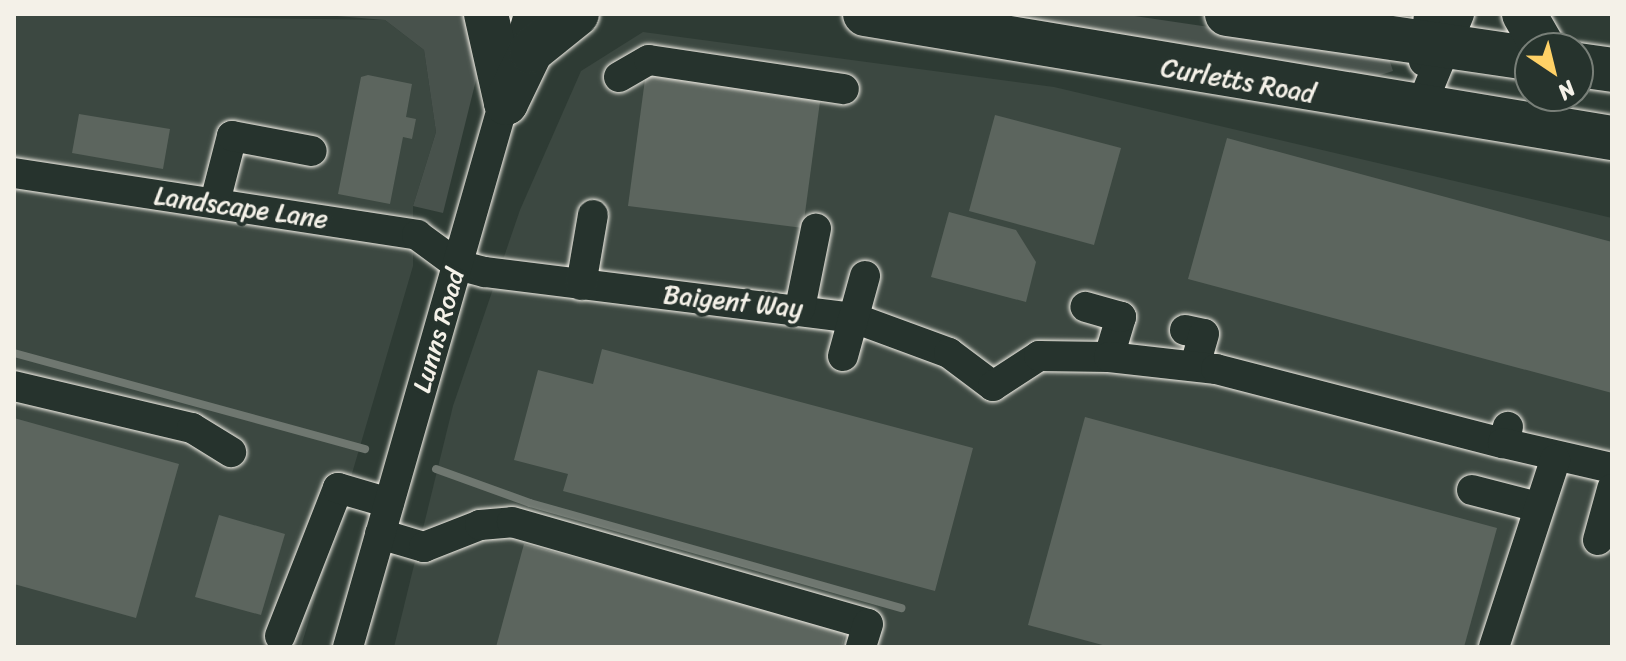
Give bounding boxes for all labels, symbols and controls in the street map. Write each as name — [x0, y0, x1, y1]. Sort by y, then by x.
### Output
north arrow — [1514, 32, 1594, 112]
street label: Curletts Road — [1158, 52, 1318, 110]
text: N — [1549, 70, 1584, 111]
street label: Landscape Lane — [152, 180, 330, 236]
street label: Lunns Road — [406, 266, 472, 396]
street label: Baigent Way — [662, 279, 804, 325]

